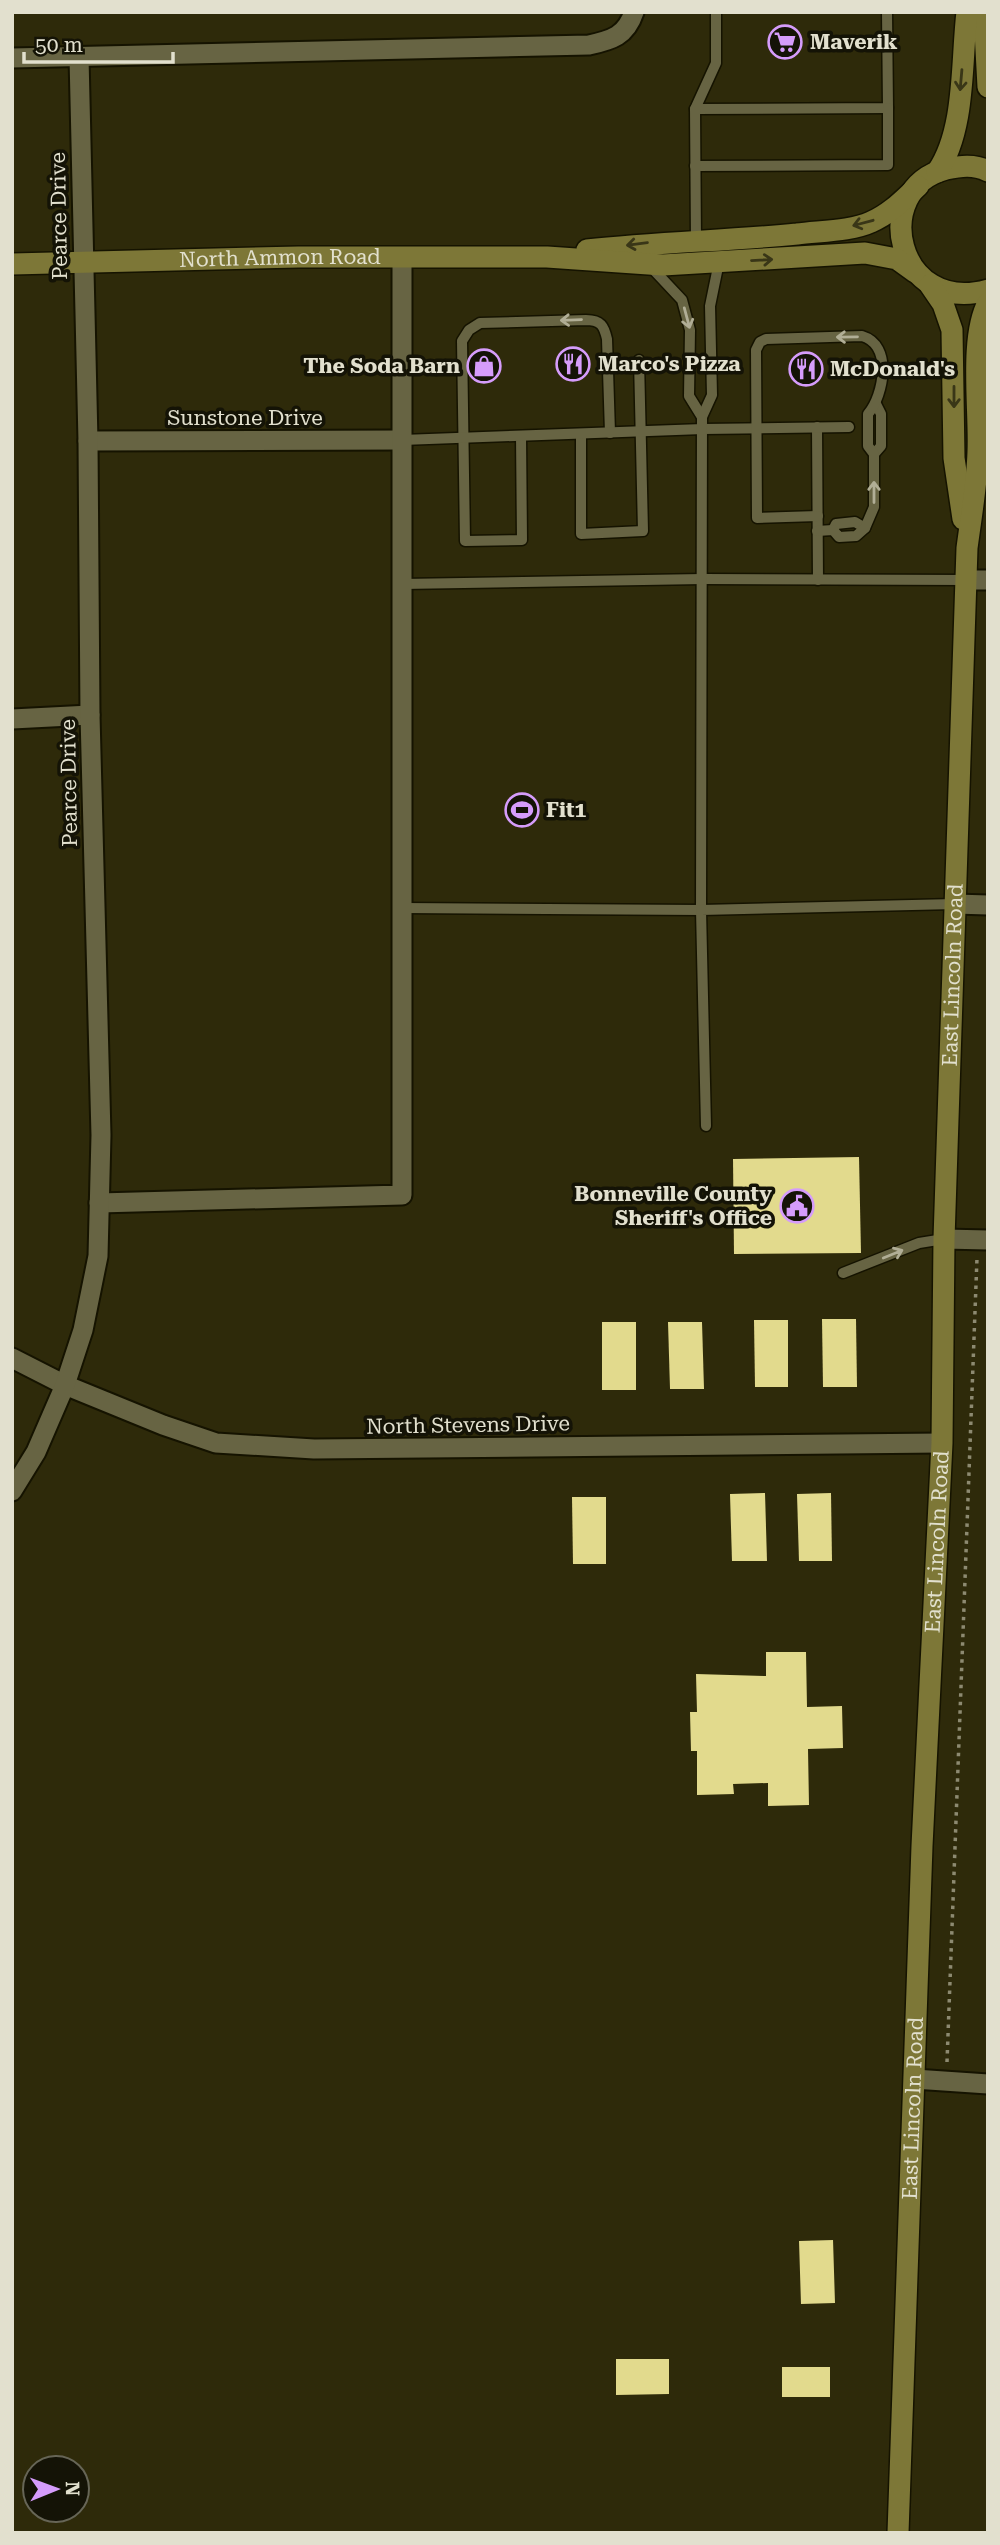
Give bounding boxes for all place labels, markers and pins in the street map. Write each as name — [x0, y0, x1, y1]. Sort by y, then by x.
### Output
supermarket icon: Maverik — [766, 23, 804, 61]
place label: Maverik — [810, 30, 898, 54]
restaurant icon: Marco's Pizza — [554, 345, 592, 383]
shop icon: The Soda Barn — [465, 347, 503, 385]
restaurant icon: McDonald's — [787, 350, 825, 388]
place label: Marco's Pizza — [598, 352, 741, 376]
place label: The Soda Barn — [303, 354, 460, 378]
place label: McDonald's — [830, 357, 955, 381]
sports icon: Fit1 — [503, 791, 541, 829]
place label: Fit1 — [546, 798, 587, 822]
place label: Bonneville County Sheriff's Office — [574, 1182, 772, 1230]
public building icon: Bonneville County Sheriff's Office — [778, 1187, 816, 1225]

